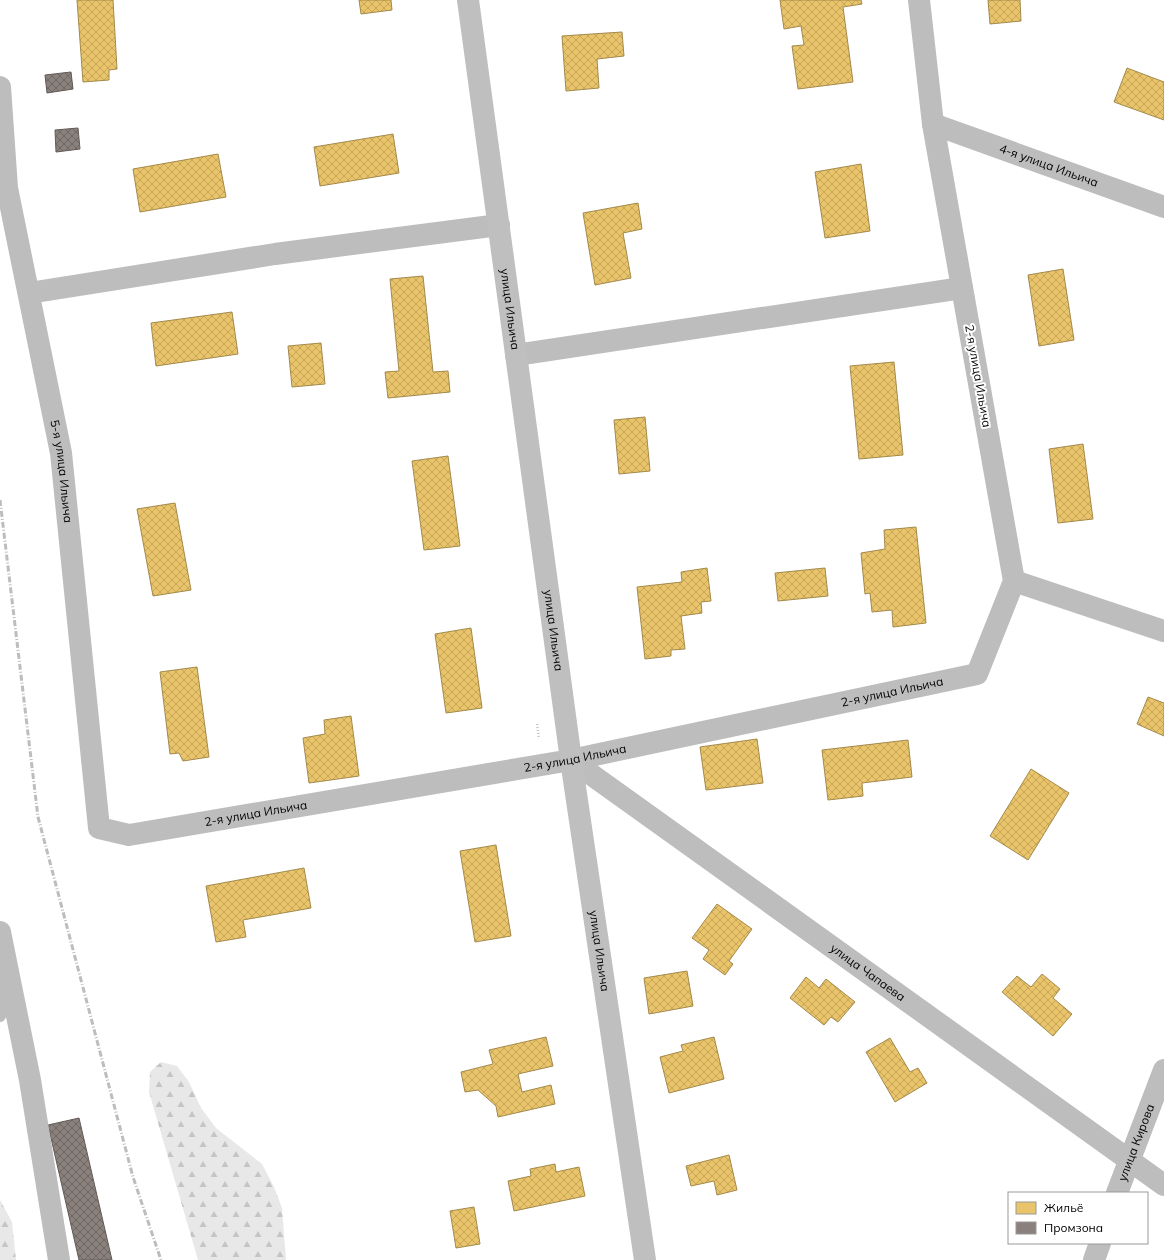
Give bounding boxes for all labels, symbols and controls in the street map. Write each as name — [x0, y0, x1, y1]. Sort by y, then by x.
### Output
street label: 4-я улица Ильича — [997, 140, 1100, 190]
street label: улица Ильича — [497, 267, 523, 351]
street label: 2-я улица Ильича — [962, 323, 995, 428]
street label: 5-я улица Ильича — [47, 418, 76, 524]
street label: улица Ильича — [541, 589, 567, 672]
street label: 2-я улица Ильича — [840, 673, 944, 710]
street label: 2-я улица Ильича — [523, 741, 628, 775]
street label: 2-я улица Ильича — [203, 797, 308, 829]
street label: улица Ильича — [586, 909, 613, 993]
street label: улица Чапаева — [827, 940, 908, 1004]
street label: улица Кирова — [1114, 1102, 1157, 1183]
legend — [1008, 1192, 1148, 1244]
text: Жильё — [1044, 1200, 1084, 1215]
text: Промзона — [1044, 1220, 1103, 1235]

